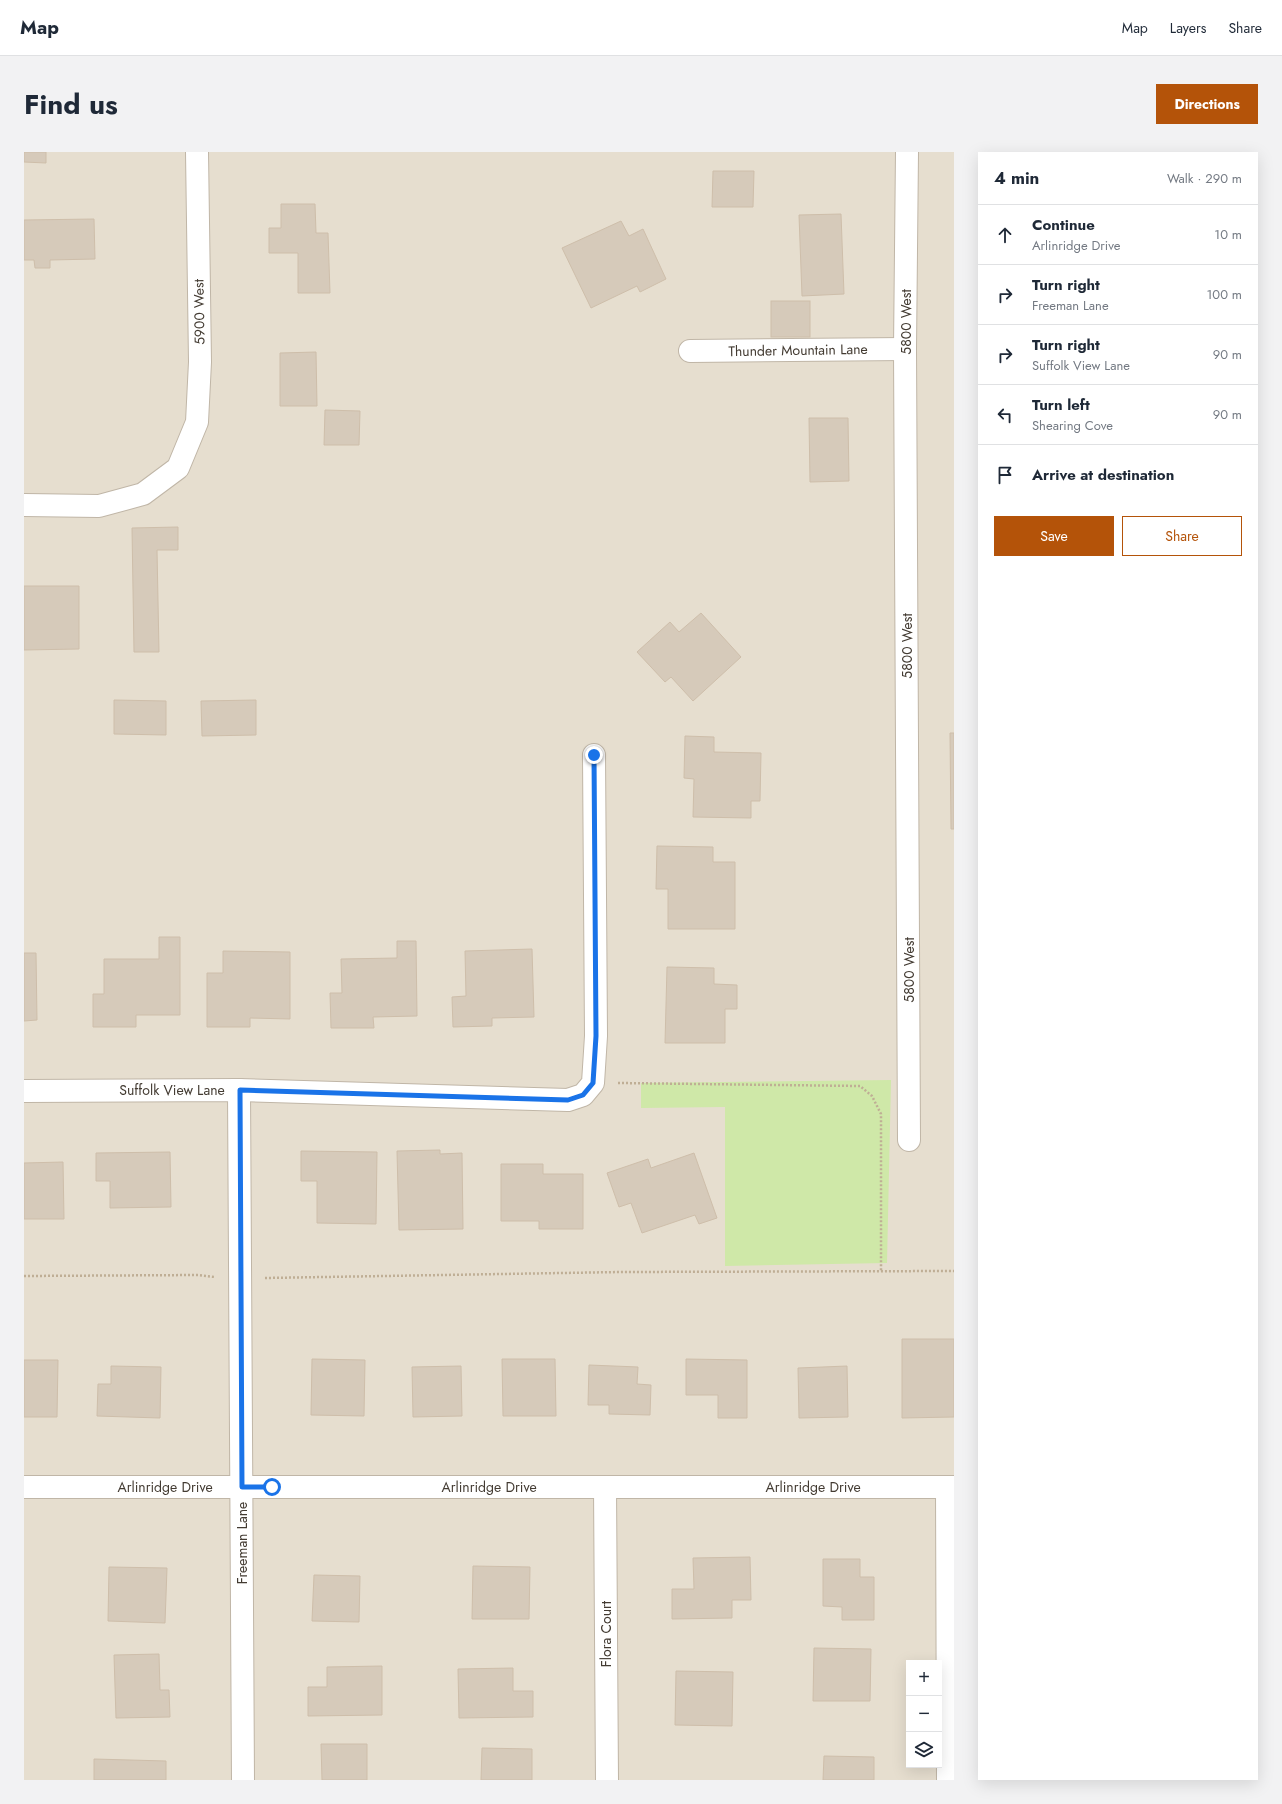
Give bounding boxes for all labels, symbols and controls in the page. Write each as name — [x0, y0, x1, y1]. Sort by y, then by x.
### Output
text: Map — [20, 14, 59, 41]
text: Map — [1122, 18, 1148, 38]
text: Layers — [1170, 18, 1206, 38]
text: Share — [1228, 18, 1262, 38]
text: Find us — [24, 84, 118, 125]
button: Directions — [1156, 84, 1258, 124]
text: 4 min — [994, 166, 1039, 190]
text: Walk · 290 m — [1167, 169, 1242, 188]
text: Continue — [1032, 214, 1095, 236]
icon: ahead — [994, 224, 1016, 246]
text: 10 m — [1214, 225, 1242, 244]
text: Arlinridge Drive — [1032, 236, 1120, 255]
text: Turn right — [1032, 274, 1100, 296]
street label: 5900 West — [188, 278, 210, 345]
icon: right — [994, 284, 1016, 306]
text: 100 m — [1207, 285, 1242, 304]
street label: 5800 West — [896, 289, 916, 355]
text: Freeman Lane — [1032, 296, 1109, 315]
text: Turn right — [1032, 334, 1100, 356]
street label: Thunder Mountain Lane — [728, 339, 868, 361]
icon: right — [994, 344, 1016, 366]
text: 90 m — [1213, 345, 1242, 364]
text: Suffolk View Lane — [1032, 356, 1130, 375]
text: Turn left — [1032, 394, 1090, 416]
icon: left — [994, 404, 1016, 426]
text: 90 m — [1213, 405, 1242, 424]
text: Shearing Cove — [1032, 416, 1113, 435]
icon: arrive — [994, 464, 1016, 486]
text: Arrive at destination — [1032, 464, 1174, 486]
button: Save — [994, 516, 1114, 556]
button: Share — [1122, 516, 1242, 556]
street label: 5800 West — [897, 613, 917, 679]
route end — [585, 746, 603, 764]
street label: 5800 West — [899, 937, 919, 1003]
street label: Suffolk View Lane — [119, 1080, 225, 1100]
street label: Arlinridge Drive — [117, 1477, 213, 1497]
street label: Arlinridge Drive — [441, 1477, 537, 1497]
street label: Arlinridge Drive — [765, 1477, 861, 1497]
route start — [263, 1478, 281, 1496]
street label: Freeman Lane — [232, 1502, 252, 1584]
street label: Flora Court — [596, 1600, 616, 1667]
map controls — [906, 1660, 942, 1768]
button: + — [906, 1660, 942, 1696]
button: − — [906, 1696, 942, 1732]
button: layers — [906, 1732, 942, 1768]

